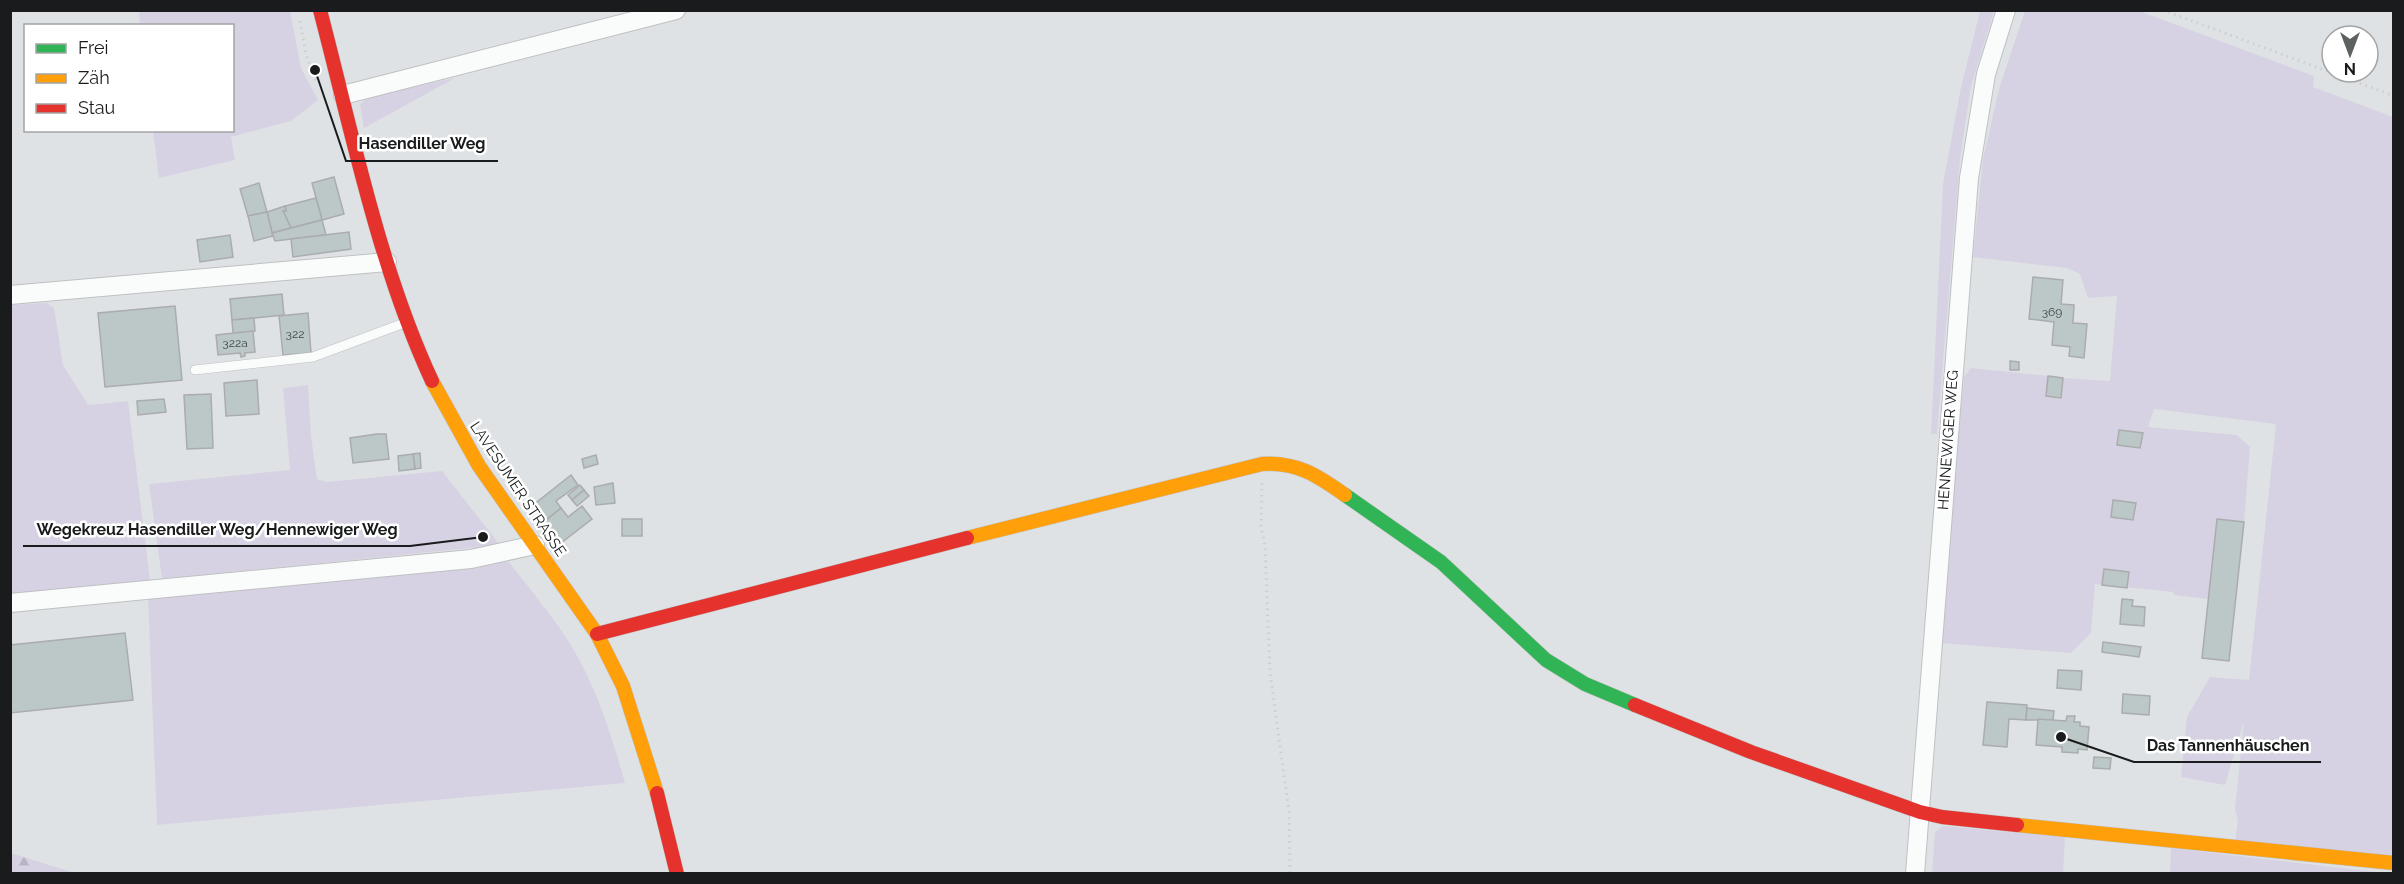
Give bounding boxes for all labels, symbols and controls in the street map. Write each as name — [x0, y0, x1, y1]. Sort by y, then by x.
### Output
legend — [24, 24, 234, 132]
north arrow — [2320, 24, 2380, 84]
text: Frei — [78, 37, 108, 58]
text: N — [2344, 59, 2356, 78]
text: Zäh — [78, 67, 110, 88]
text: Stau — [78, 97, 115, 118]
callout: Hasendiller Weg — [346, 127, 498, 161]
text: Hasendiller Weg — [359, 134, 485, 153]
house number: 369 — [2042, 305, 2062, 319]
house number: 322 — [286, 327, 304, 341]
house number: 322a — [222, 336, 248, 350]
street label: HENNEWIGER WEG — [1934, 369, 1962, 511]
street label: LAVESUMER STRASSE — [466, 418, 570, 560]
callout: Wegekreuz Hasendiller Weg/Hennewiger Weg — [23, 512, 410, 546]
text: Wegekreuz Hasendiller Weg/Hennewiger Weg — [36, 520, 398, 539]
callout: Das Tannenhäuschen — [2134, 728, 2321, 762]
text: Das Tannenhäuschen — [2147, 736, 2309, 755]

